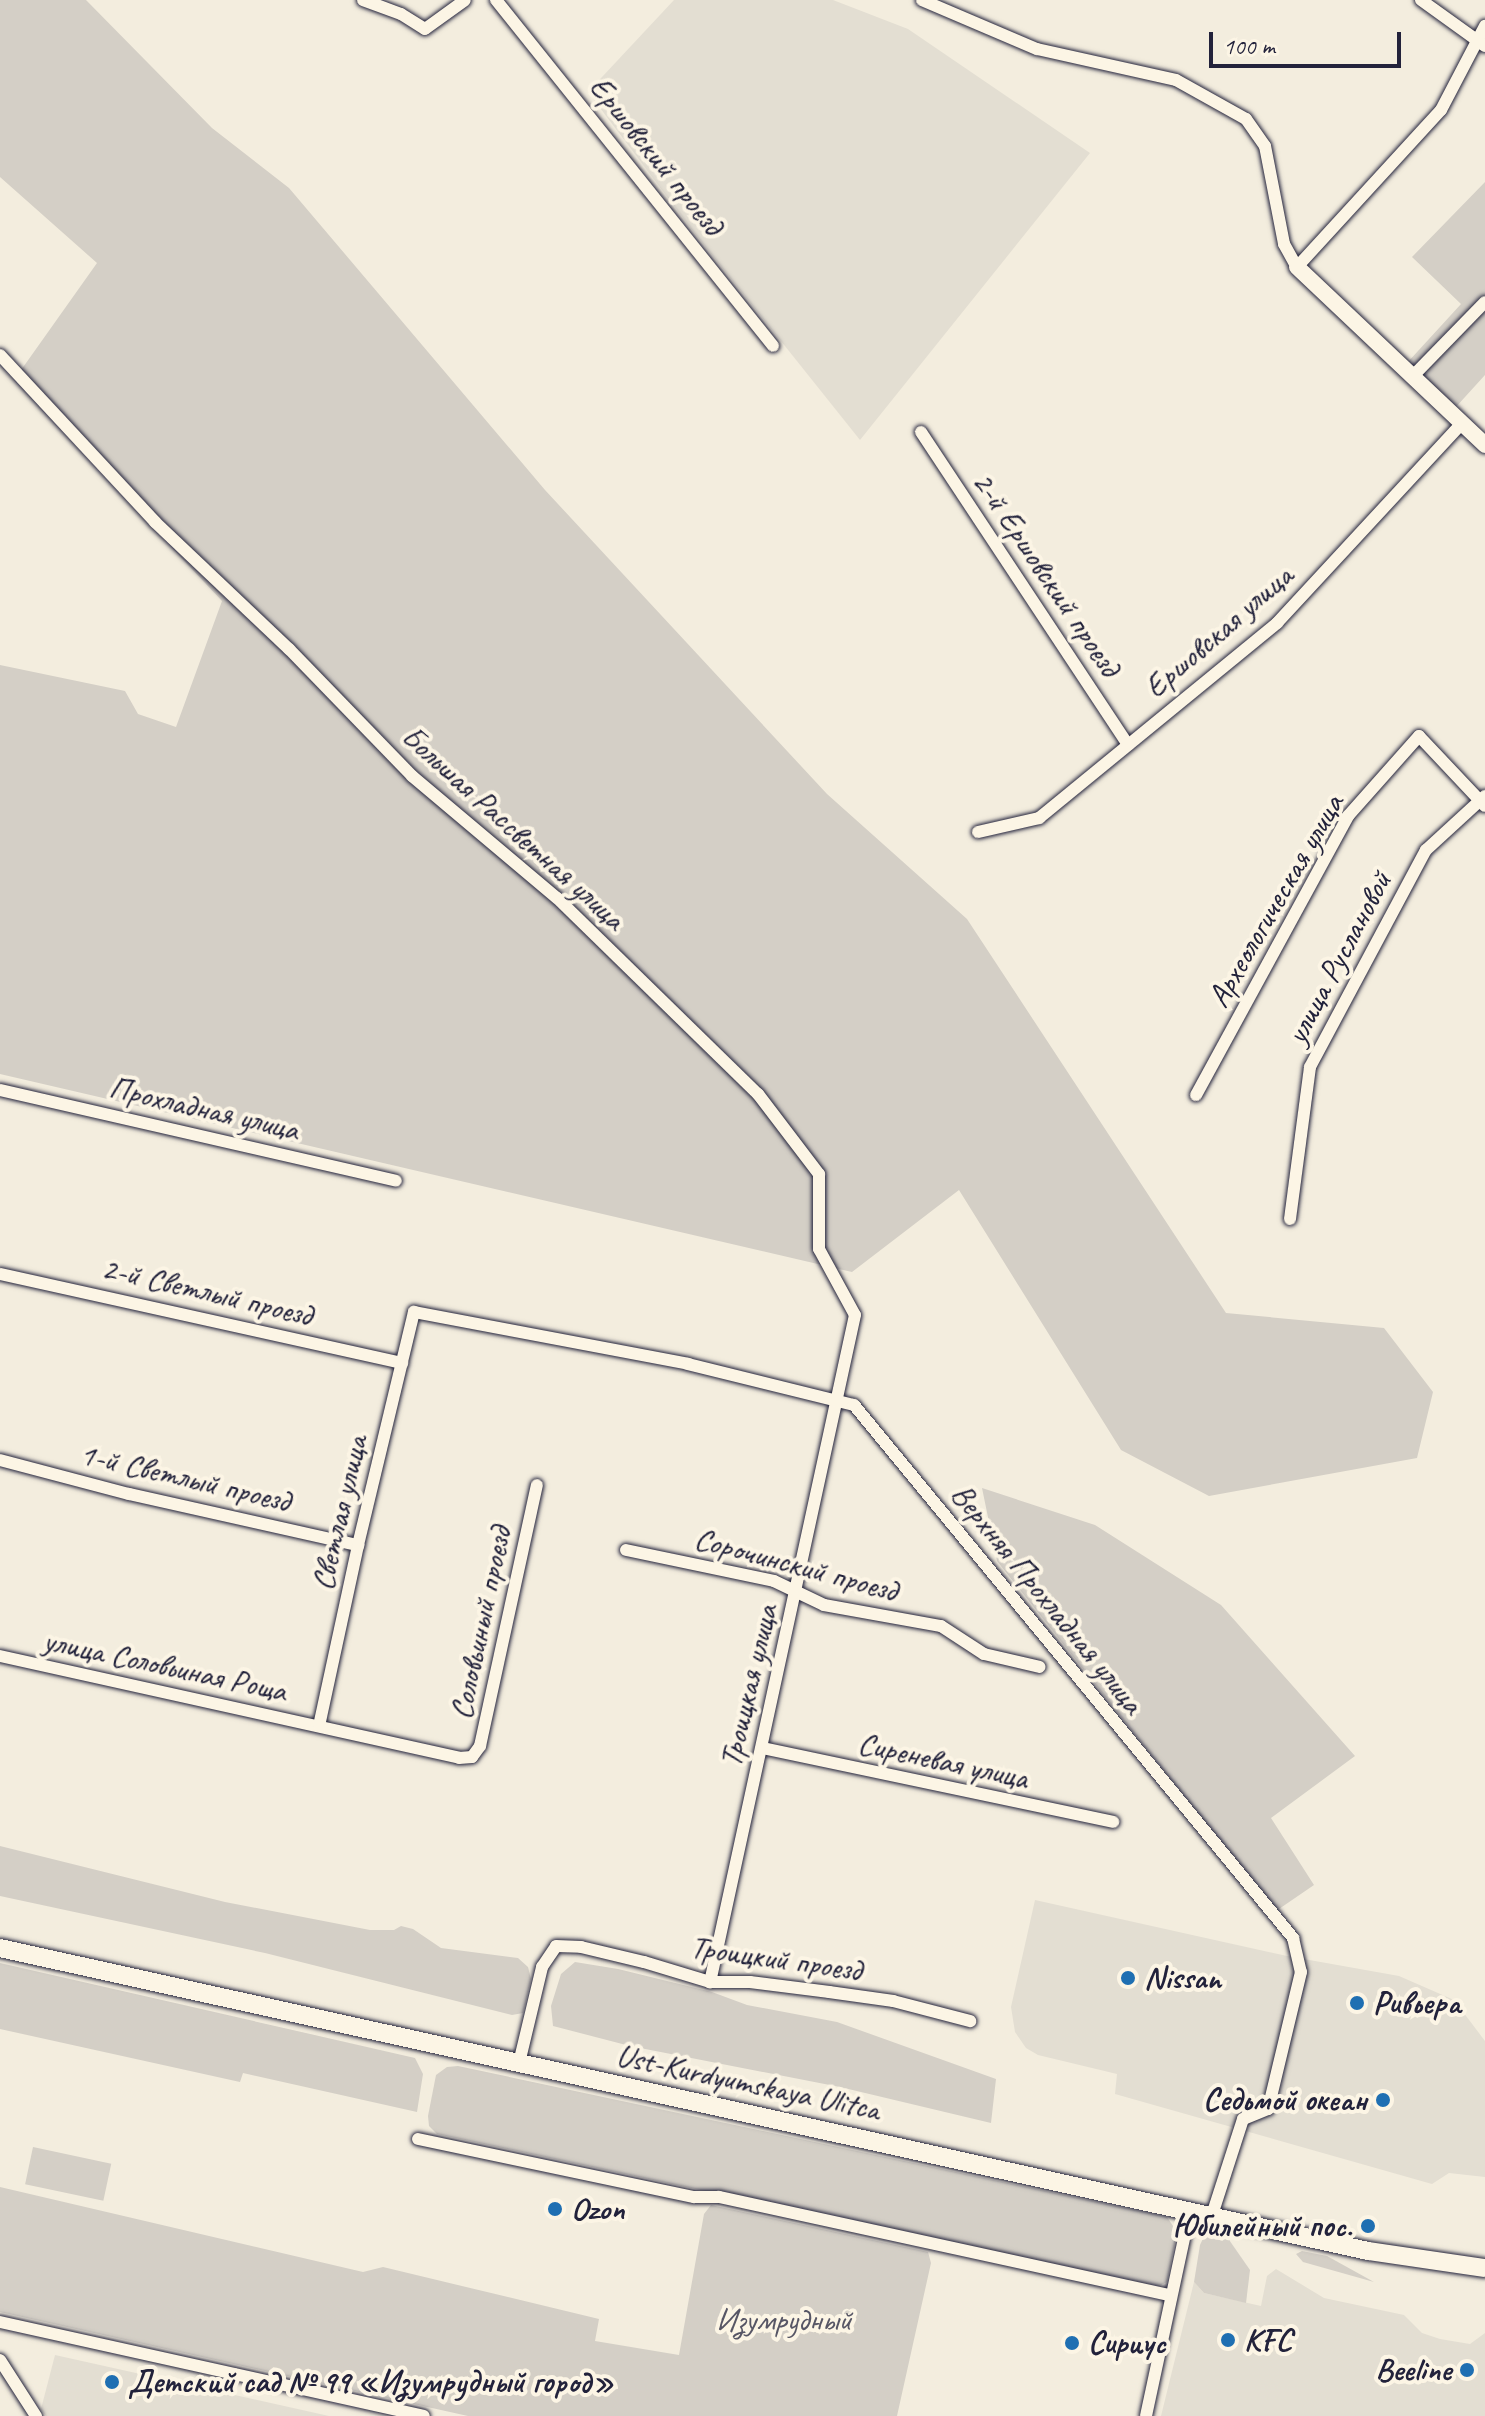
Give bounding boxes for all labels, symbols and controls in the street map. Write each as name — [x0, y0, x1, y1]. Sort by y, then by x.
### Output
scale bar — [1213, 16, 1405, 66]
text: 100 m — [1223, 31, 1275, 61]
street label: Ершовский проезд — [580, 69, 732, 243]
street label: 2-й Ершовский проезд — [963, 464, 1129, 684]
street label: Ершовская улица — [1137, 557, 1301, 707]
street label: Большая Рассветная улица — [393, 717, 633, 939]
street label: Археологическая улица — [1199, 786, 1353, 1016]
street label: улица Руслановой — [1278, 867, 1400, 1049]
street label: Прохладная улица — [105, 1068, 303, 1150]
street label: 2-й Светлый проезд — [98, 1249, 316, 1335]
street label: Светлая улица — [304, 1432, 376, 1594]
street label: 1-й Светлый проезд — [76, 1435, 294, 1521]
street label: Верхняя Прохладная улица — [942, 1476, 1152, 1722]
street label: Сорочинский проезд — [690, 1519, 902, 1611]
street label: Соловьиный проезд — [442, 1523, 520, 1723]
street label: Троицкая улица — [711, 1600, 787, 1772]
street label: улица Соловьиная Роща — [40, 1622, 290, 1710]
street label: Сиреневая улица — [853, 1724, 1033, 1798]
street label: Троицкий проезд — [688, 1928, 864, 1990]
place label: Nissan — [1144, 1959, 1221, 1997]
marker: Nissan — [1119, 1969, 1137, 1987]
place label: Ривьера — [1373, 1984, 1460, 2022]
marker: Ривьера — [1348, 1994, 1366, 2012]
street label: Ust-Kurdyumskaya Ulitca — [612, 2036, 884, 2130]
place label: Седьмой океан — [1203, 2081, 1367, 2119]
marker: Седьмой океан — [1374, 2091, 1392, 2109]
place label: Ozon — [571, 2190, 624, 2228]
marker: Ozon — [546, 2200, 564, 2218]
place label: Юбилейный пос. — [1173, 2207, 1352, 2245]
marker: Юбилейный пос. — [1359, 2217, 1377, 2235]
park label: Изумрудный — [716, 2301, 852, 2339]
place label: KFC — [1244, 2321, 1291, 2359]
place label: Сириус — [1088, 2324, 1166, 2362]
marker: KFC — [1219, 2331, 1237, 2349]
marker: Сириус — [1063, 2334, 1081, 2352]
place label: Beeline — [1376, 2351, 1451, 2389]
marker: Beeline — [1458, 2361, 1476, 2379]
place label: Детский сад № 99 «Изумрудный город» — [128, 2363, 614, 2401]
marker: Детский сад № 99 «Изумрудный город» — [103, 2373, 121, 2391]

